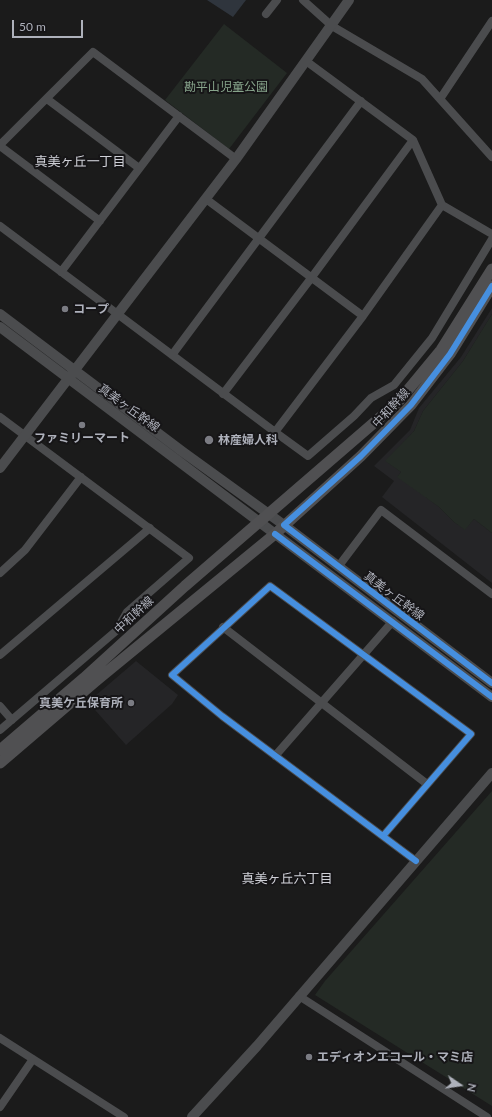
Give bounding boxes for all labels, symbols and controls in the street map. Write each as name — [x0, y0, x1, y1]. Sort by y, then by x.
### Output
scale bar — [14, 12, 85, 38]
text: 50 m — [19, 19, 46, 34]
park label: 勘平山児童公園 — [184, 80, 268, 94]
district label: 真美ヶ丘一丁目 — [35, 154, 125, 170]
place label: コープ — [73, 302, 109, 316]
marker: コープ — [60, 304, 70, 314]
street label: 真美ヶ丘幹線 — [96, 381, 162, 435]
street label: 中和幹線 — [369, 386, 413, 430]
marker: ファミリーマート — [77, 420, 87, 430]
place label: ファミリーマート — [34, 431, 130, 445]
place label: 林産婦人科 — [218, 433, 278, 447]
marker: 林産婦人科 — [203, 434, 215, 446]
street label: 真美ヶ丘幹線 — [361, 569, 427, 623]
street label: 中和幹線 — [112, 593, 156, 637]
place label: 真美ケ丘保育所 — [39, 696, 123, 710]
marker: 真美ケ丘保育所 — [126, 698, 136, 708]
district label: 真美ヶ丘六丁目 — [242, 871, 332, 887]
place label: エディオンエコール・マミ店 — [317, 1050, 473, 1064]
marker: エディオンエコール・マミ店 — [304, 1052, 314, 1062]
north arrow — [440, 1065, 480, 1105]
text: N — [465, 1082, 479, 1093]

